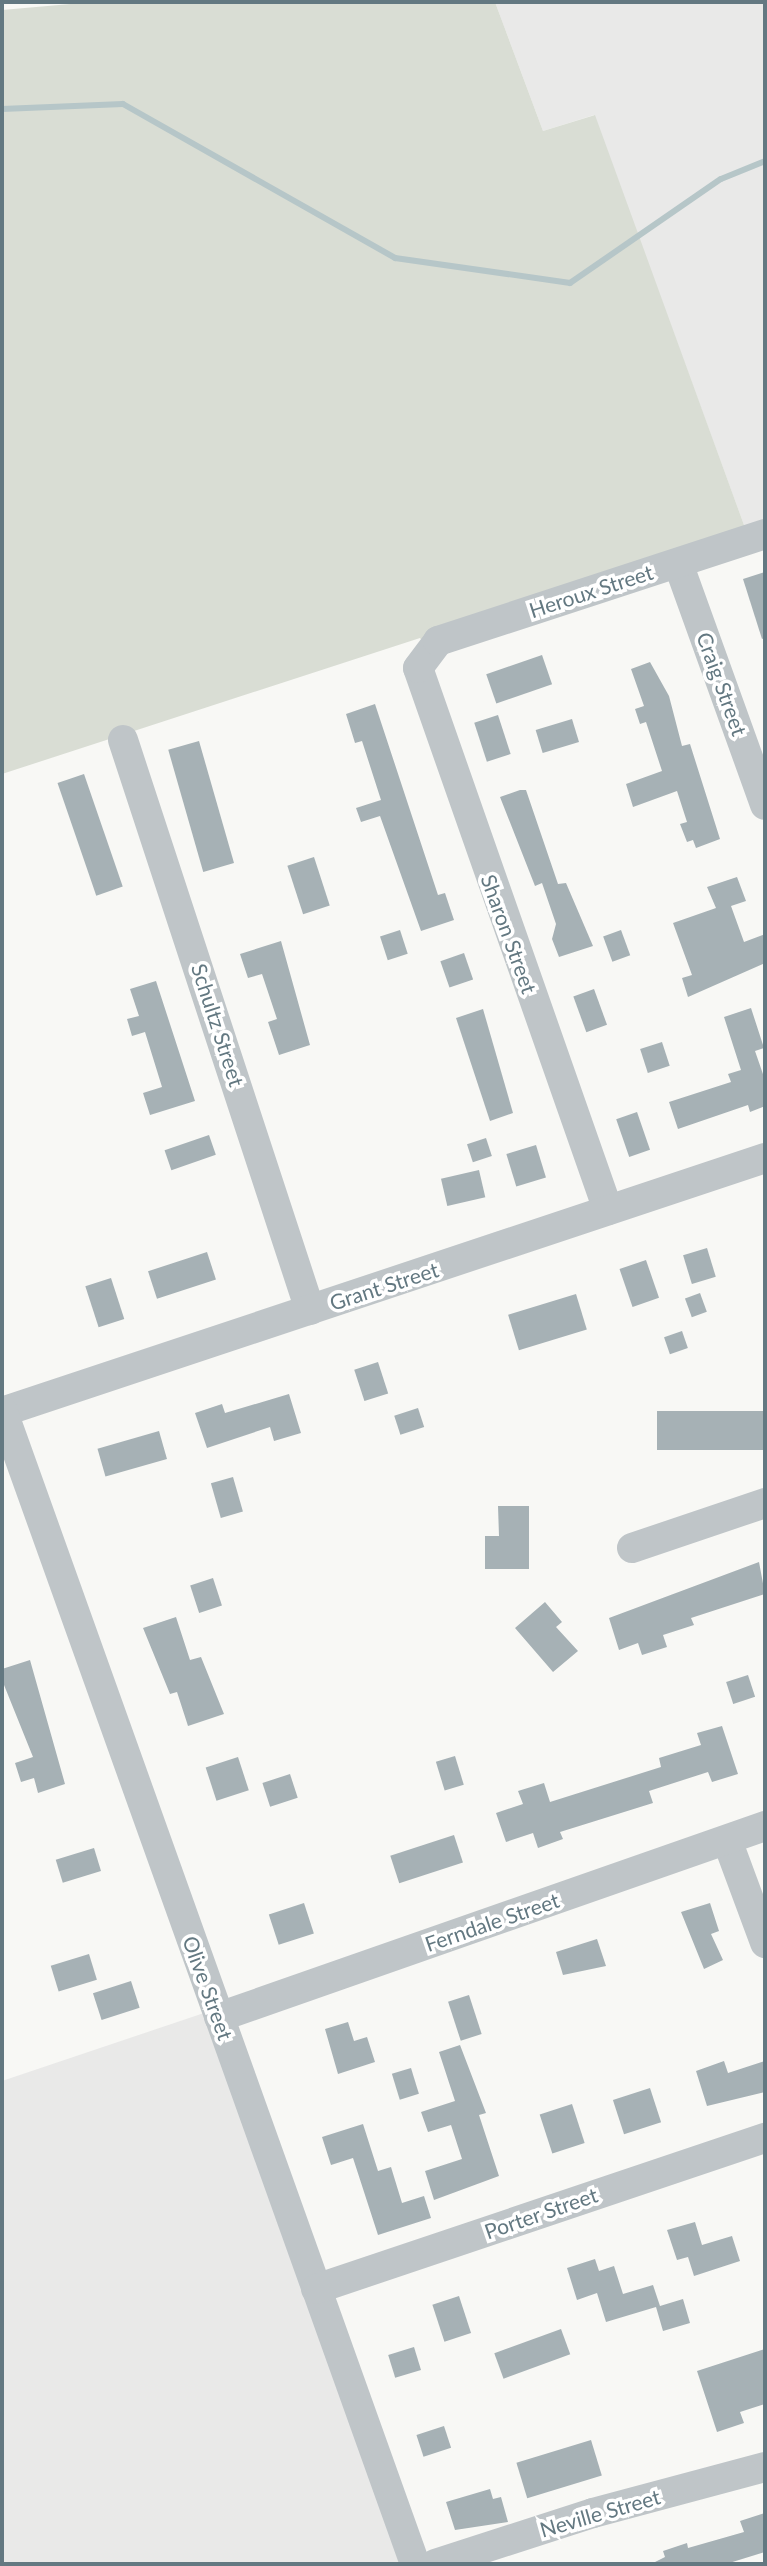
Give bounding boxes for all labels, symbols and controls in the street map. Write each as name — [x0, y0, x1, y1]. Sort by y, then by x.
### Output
street label: Heroux Street — [526, 559, 656, 623]
street label: Craig Street — [692, 629, 752, 739]
street label: Sharon Street — [476, 871, 542, 997]
street label: Schultz Street — [186, 961, 250, 1089]
street label: Grant Street — [326, 1257, 442, 1315]
street label: Ferndale Street — [422, 1887, 562, 1957]
street label: Olive Street — [178, 1933, 238, 2043]
street label: Porter Street — [481, 2182, 601, 2244]
street label: Neville Street — [537, 2484, 663, 2542]

